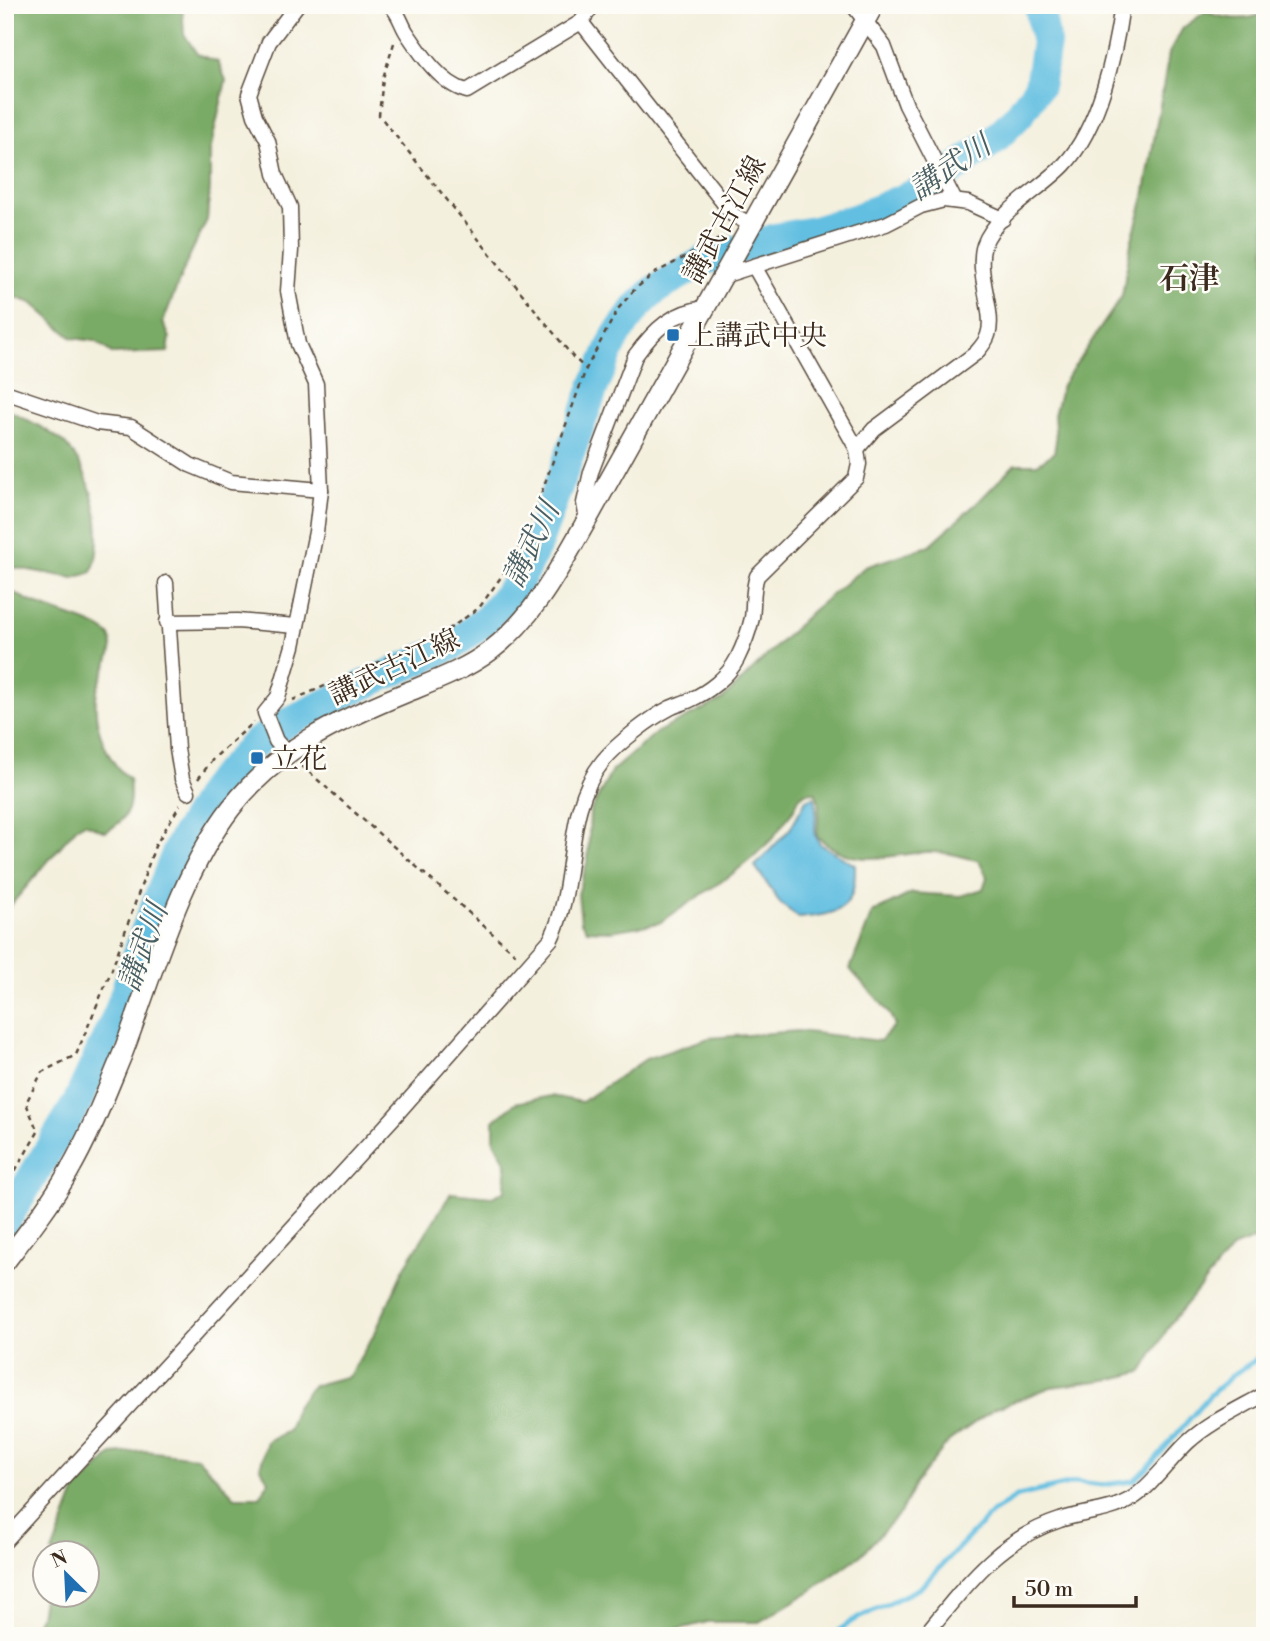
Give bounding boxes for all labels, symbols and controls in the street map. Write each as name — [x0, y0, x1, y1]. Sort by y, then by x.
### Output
water label: 講武川 — [903, 125, 1001, 209]
street label: 講武古江線 — [676, 150, 775, 289]
district label: 石津 — [1159, 260, 1219, 298]
place label: 上講武中央 — [687, 319, 827, 354]
marker: 上講武中央 — [665, 327, 681, 343]
water label: 講武川 — [495, 493, 570, 593]
street label: 講武古江線 — [324, 622, 465, 713]
place label: 立花 — [271, 742, 327, 777]
marker: 立花 — [249, 750, 265, 766]
water label: 講武川 — [111, 896, 178, 996]
north arrow — [32, 1540, 102, 1610]
text: N — [48, 1545, 71, 1573]
scale bar — [1014, 1564, 1137, 1608]
text: 50 m — [1025, 1577, 1073, 1603]

